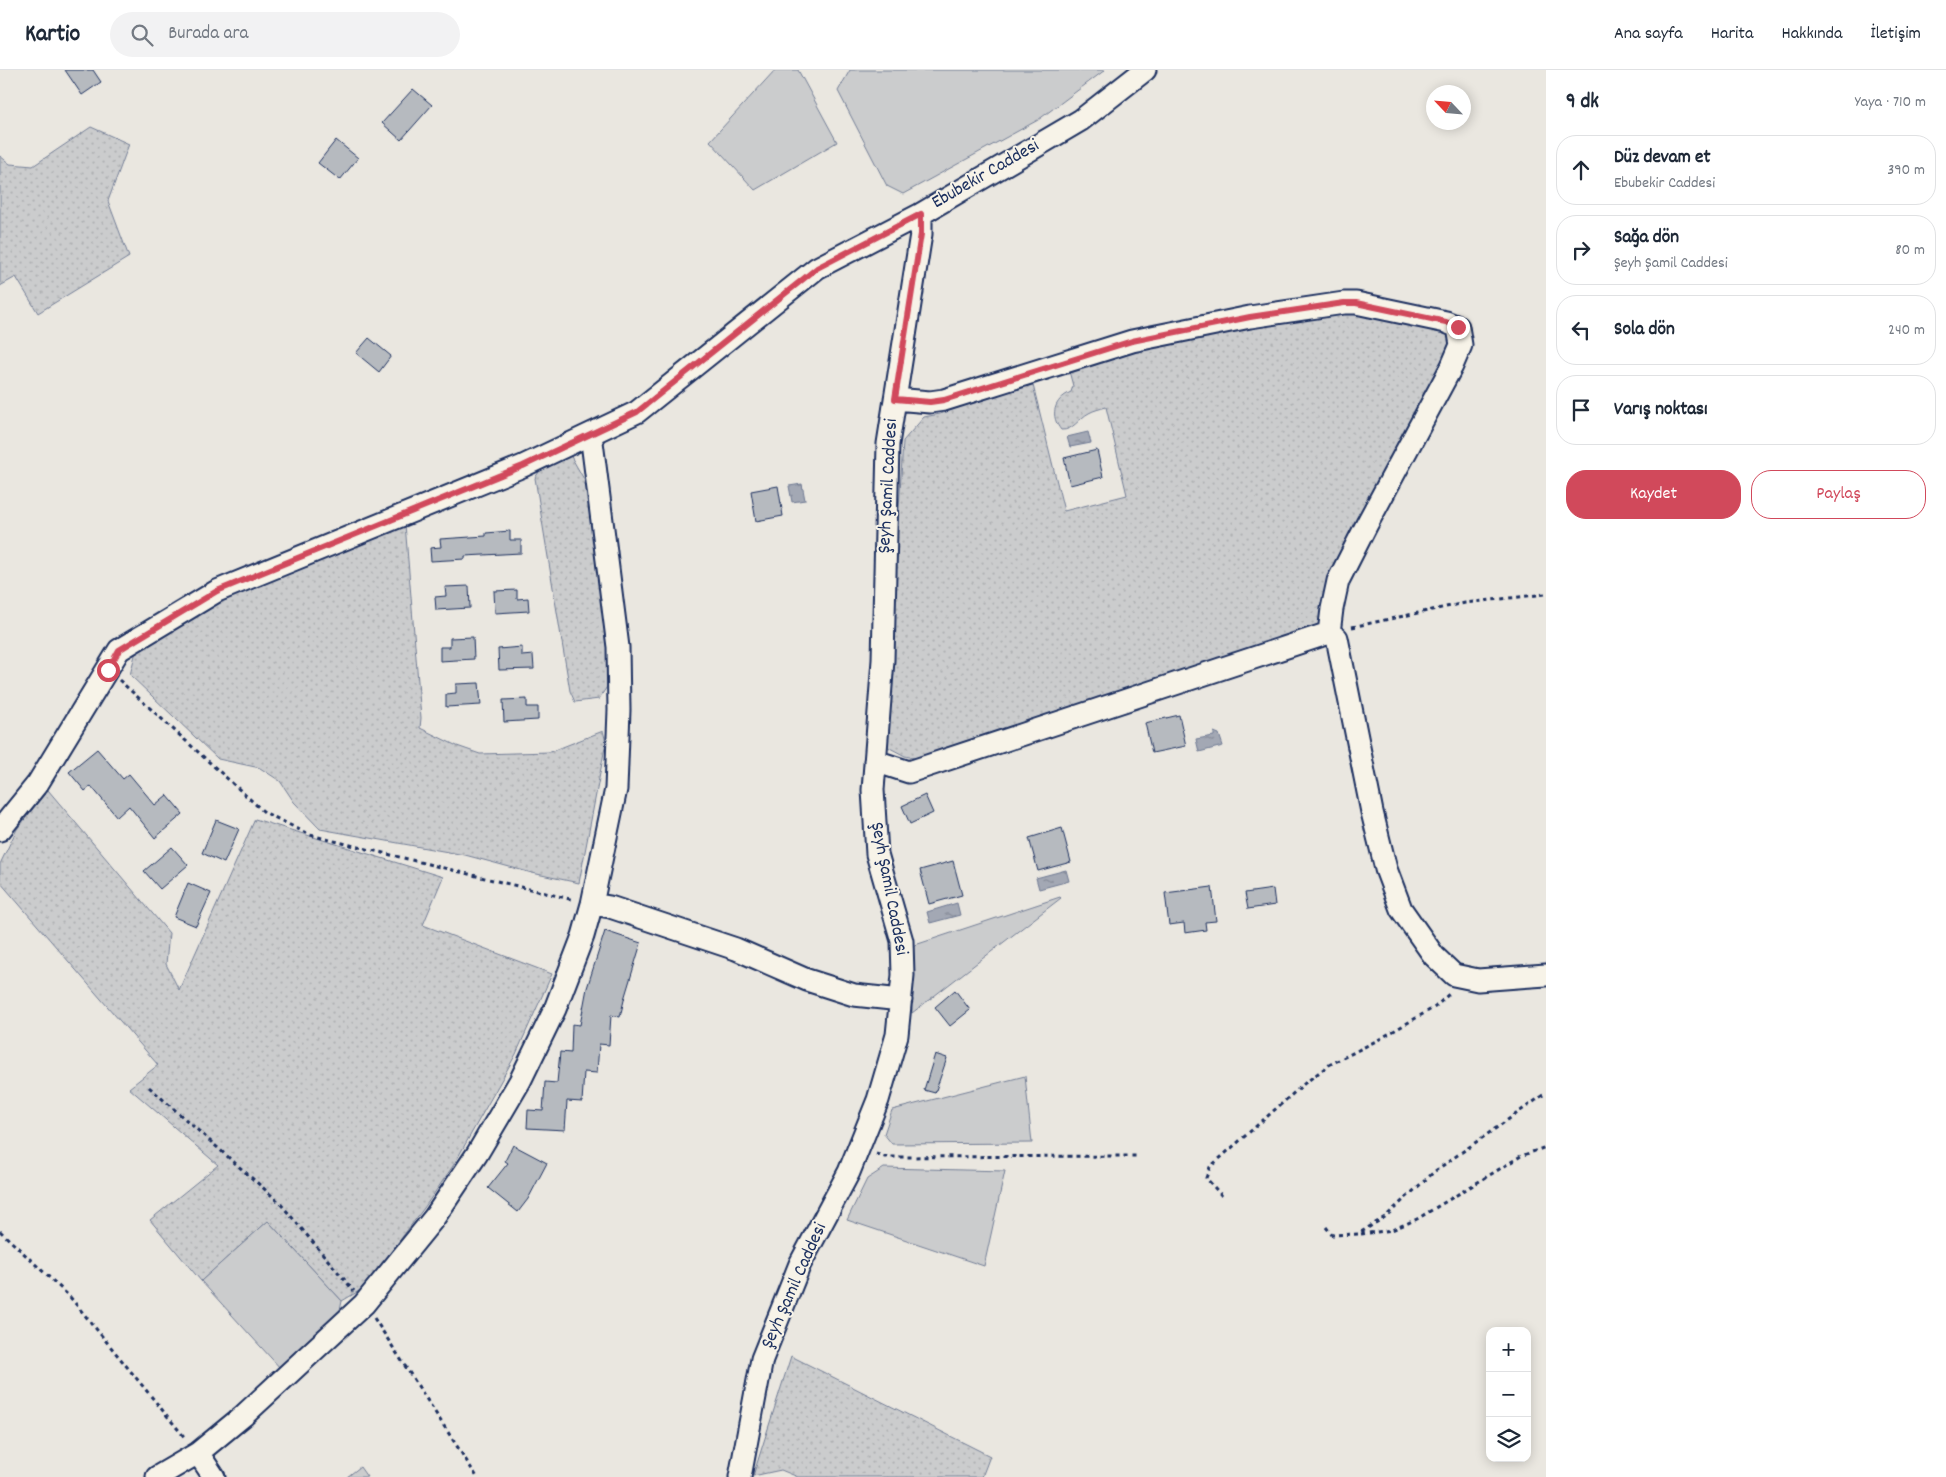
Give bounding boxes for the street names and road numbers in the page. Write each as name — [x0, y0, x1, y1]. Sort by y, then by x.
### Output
street label: Ebubekir Caddesi — [927, 133, 1045, 217]
street label: Şeyh Şamil Caddesi — [872, 417, 906, 554]
street label: Şeyh Şamil Caddesi — [862, 820, 914, 958]
street label: Şeyh Şamil Caddesi — [755, 1218, 835, 1353]

